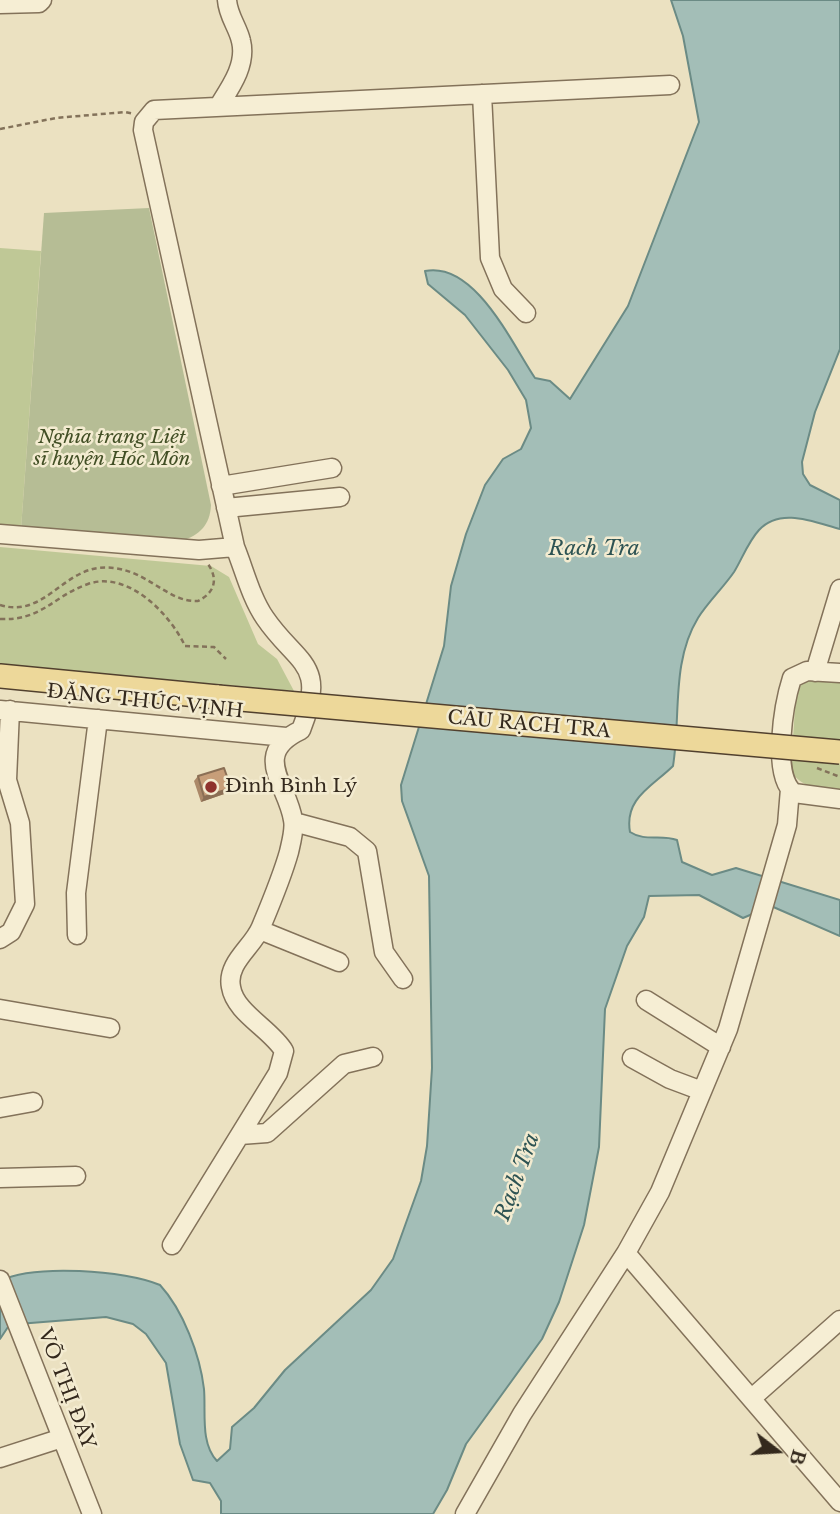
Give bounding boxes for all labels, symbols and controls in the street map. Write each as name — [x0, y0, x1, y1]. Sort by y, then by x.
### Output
park label: Nghĩa trang Liệt sĩ huyện Hóc Môn — [33, 427, 191, 471]
water label: Rạch Tra — [548, 536, 640, 562]
street label: ĐẶNG THÚC VỊNH — [46, 680, 244, 724]
street label: CẦU RẠCH TRA — [446, 707, 612, 743]
place label: Đình Bình Lý — [225, 776, 357, 798]
marker: Đình Bình Lý — [203, 779, 219, 795]
water label: Rạch Tra — [491, 1130, 545, 1224]
street label: VÕ THỊ ĐẦY — [33, 1325, 99, 1453]
north arrow — [742, 1416, 812, 1486]
text: B — [784, 1447, 811, 1468]

